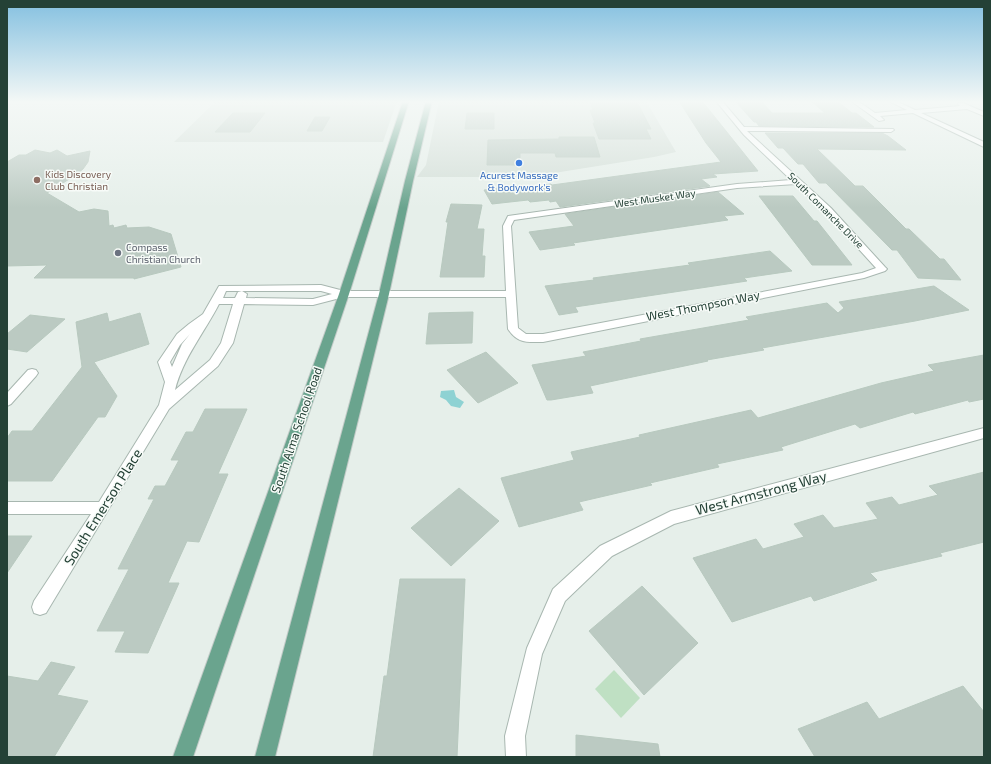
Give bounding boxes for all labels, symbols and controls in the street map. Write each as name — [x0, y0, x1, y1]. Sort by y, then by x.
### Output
marker: Acurest Massage & Bodywork's — [514, 158, 524, 168]
place label: Kids Discovery Club Christian — [45, 168, 112, 192]
place label: Acurest Massage & Bodywork's — [480, 169, 558, 193]
street label: South Comanche Drive — [786, 170, 866, 250]
marker: Kids Discovery Club Christian — [32, 175, 42, 185]
street label: West Musket Way — [614, 186, 697, 210]
place label: Compass Christian Church — [126, 241, 201, 265]
marker: Compass Christian Church — [113, 248, 123, 258]
street label: West Thompson Way — [645, 287, 761, 323]
street label: South Alma School Road — [268, 365, 324, 494]
street label: South Emerson Place — [60, 445, 145, 568]
street label: West Armstrong Way — [693, 467, 829, 518]

